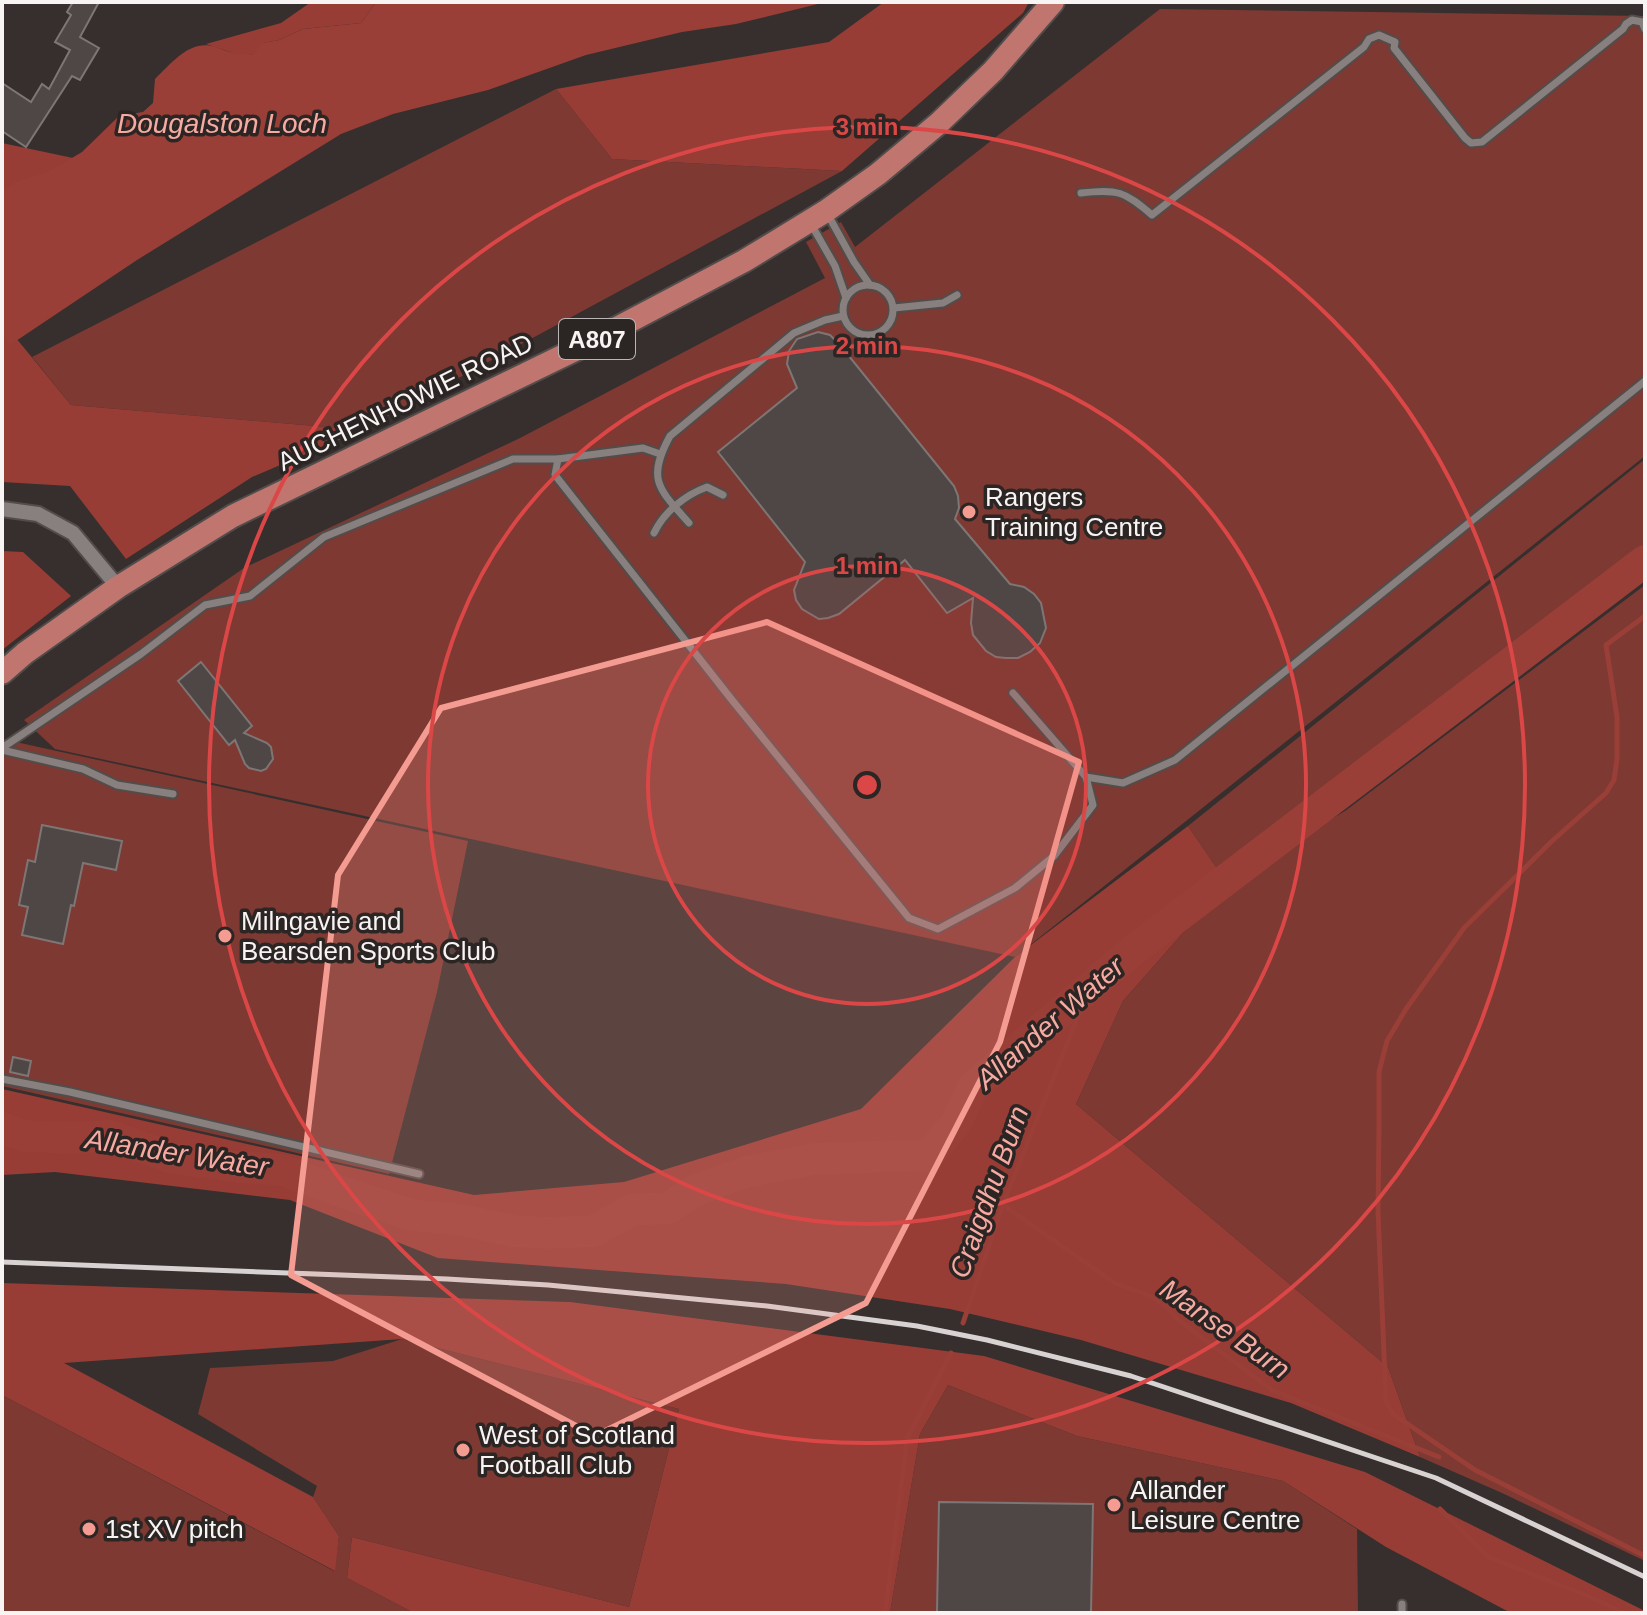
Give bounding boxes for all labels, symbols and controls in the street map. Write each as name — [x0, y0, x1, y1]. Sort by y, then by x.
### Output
water label: Dougalston Loch — [117, 108, 327, 139]
text: 3 min — [836, 113, 898, 140]
road number: A807 — [559, 319, 635, 359]
street label: AUCHENHOWIE ROAD — [272, 327, 538, 477]
text: 2 min — [836, 332, 898, 359]
place label: Rangers Training Centre — [985, 482, 1163, 542]
marker: Rangers Training Centre — [960, 503, 978, 521]
text: 1 min — [836, 552, 898, 579]
centre of rings — [853, 771, 881, 799]
place label: Milngavie and Bearsden Sports Club — [241, 906, 495, 966]
marker: Milngavie and Bearsden Sports Club — [216, 927, 234, 945]
water label: Allander Water — [969, 950, 1131, 1097]
water label: Craigdhu Burn — [944, 1102, 1034, 1282]
water label: Allander Water — [81, 1123, 272, 1183]
water label: Manse Burn — [1154, 1273, 1296, 1385]
place label: West of Scotland Football Club — [479, 1420, 675, 1480]
marker: West of Scotland Football Club — [454, 1441, 472, 1459]
place label: Allander Leisure Centre — [1130, 1475, 1301, 1535]
marker: Allander Leisure Centre — [1105, 1496, 1123, 1514]
place label: 1st XV pitch — [105, 1514, 244, 1544]
marker: 1st XV pitch — [80, 1520, 98, 1538]

